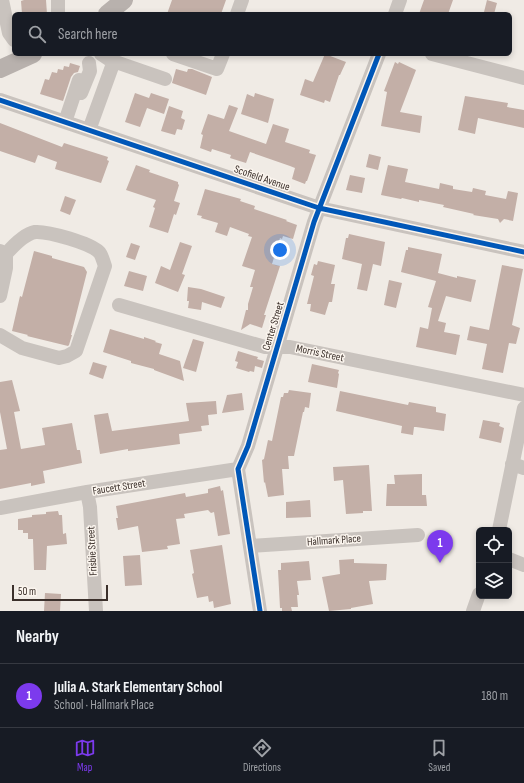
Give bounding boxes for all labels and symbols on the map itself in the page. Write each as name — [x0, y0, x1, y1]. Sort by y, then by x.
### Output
street label: Scofield Avenue — [232, 162, 292, 194]
your location — [270, 240, 290, 260]
street label: Center Street — [259, 299, 287, 352]
street label: Morris Street — [295, 342, 346, 365]
street label: Faucett Street — [92, 476, 147, 498]
street label: Frisbie Street — [84, 525, 100, 576]
pin: 1 — [427, 530, 453, 563]
street label: Hallmark Place — [307, 532, 361, 548]
scale bar — [12, 583, 108, 602]

